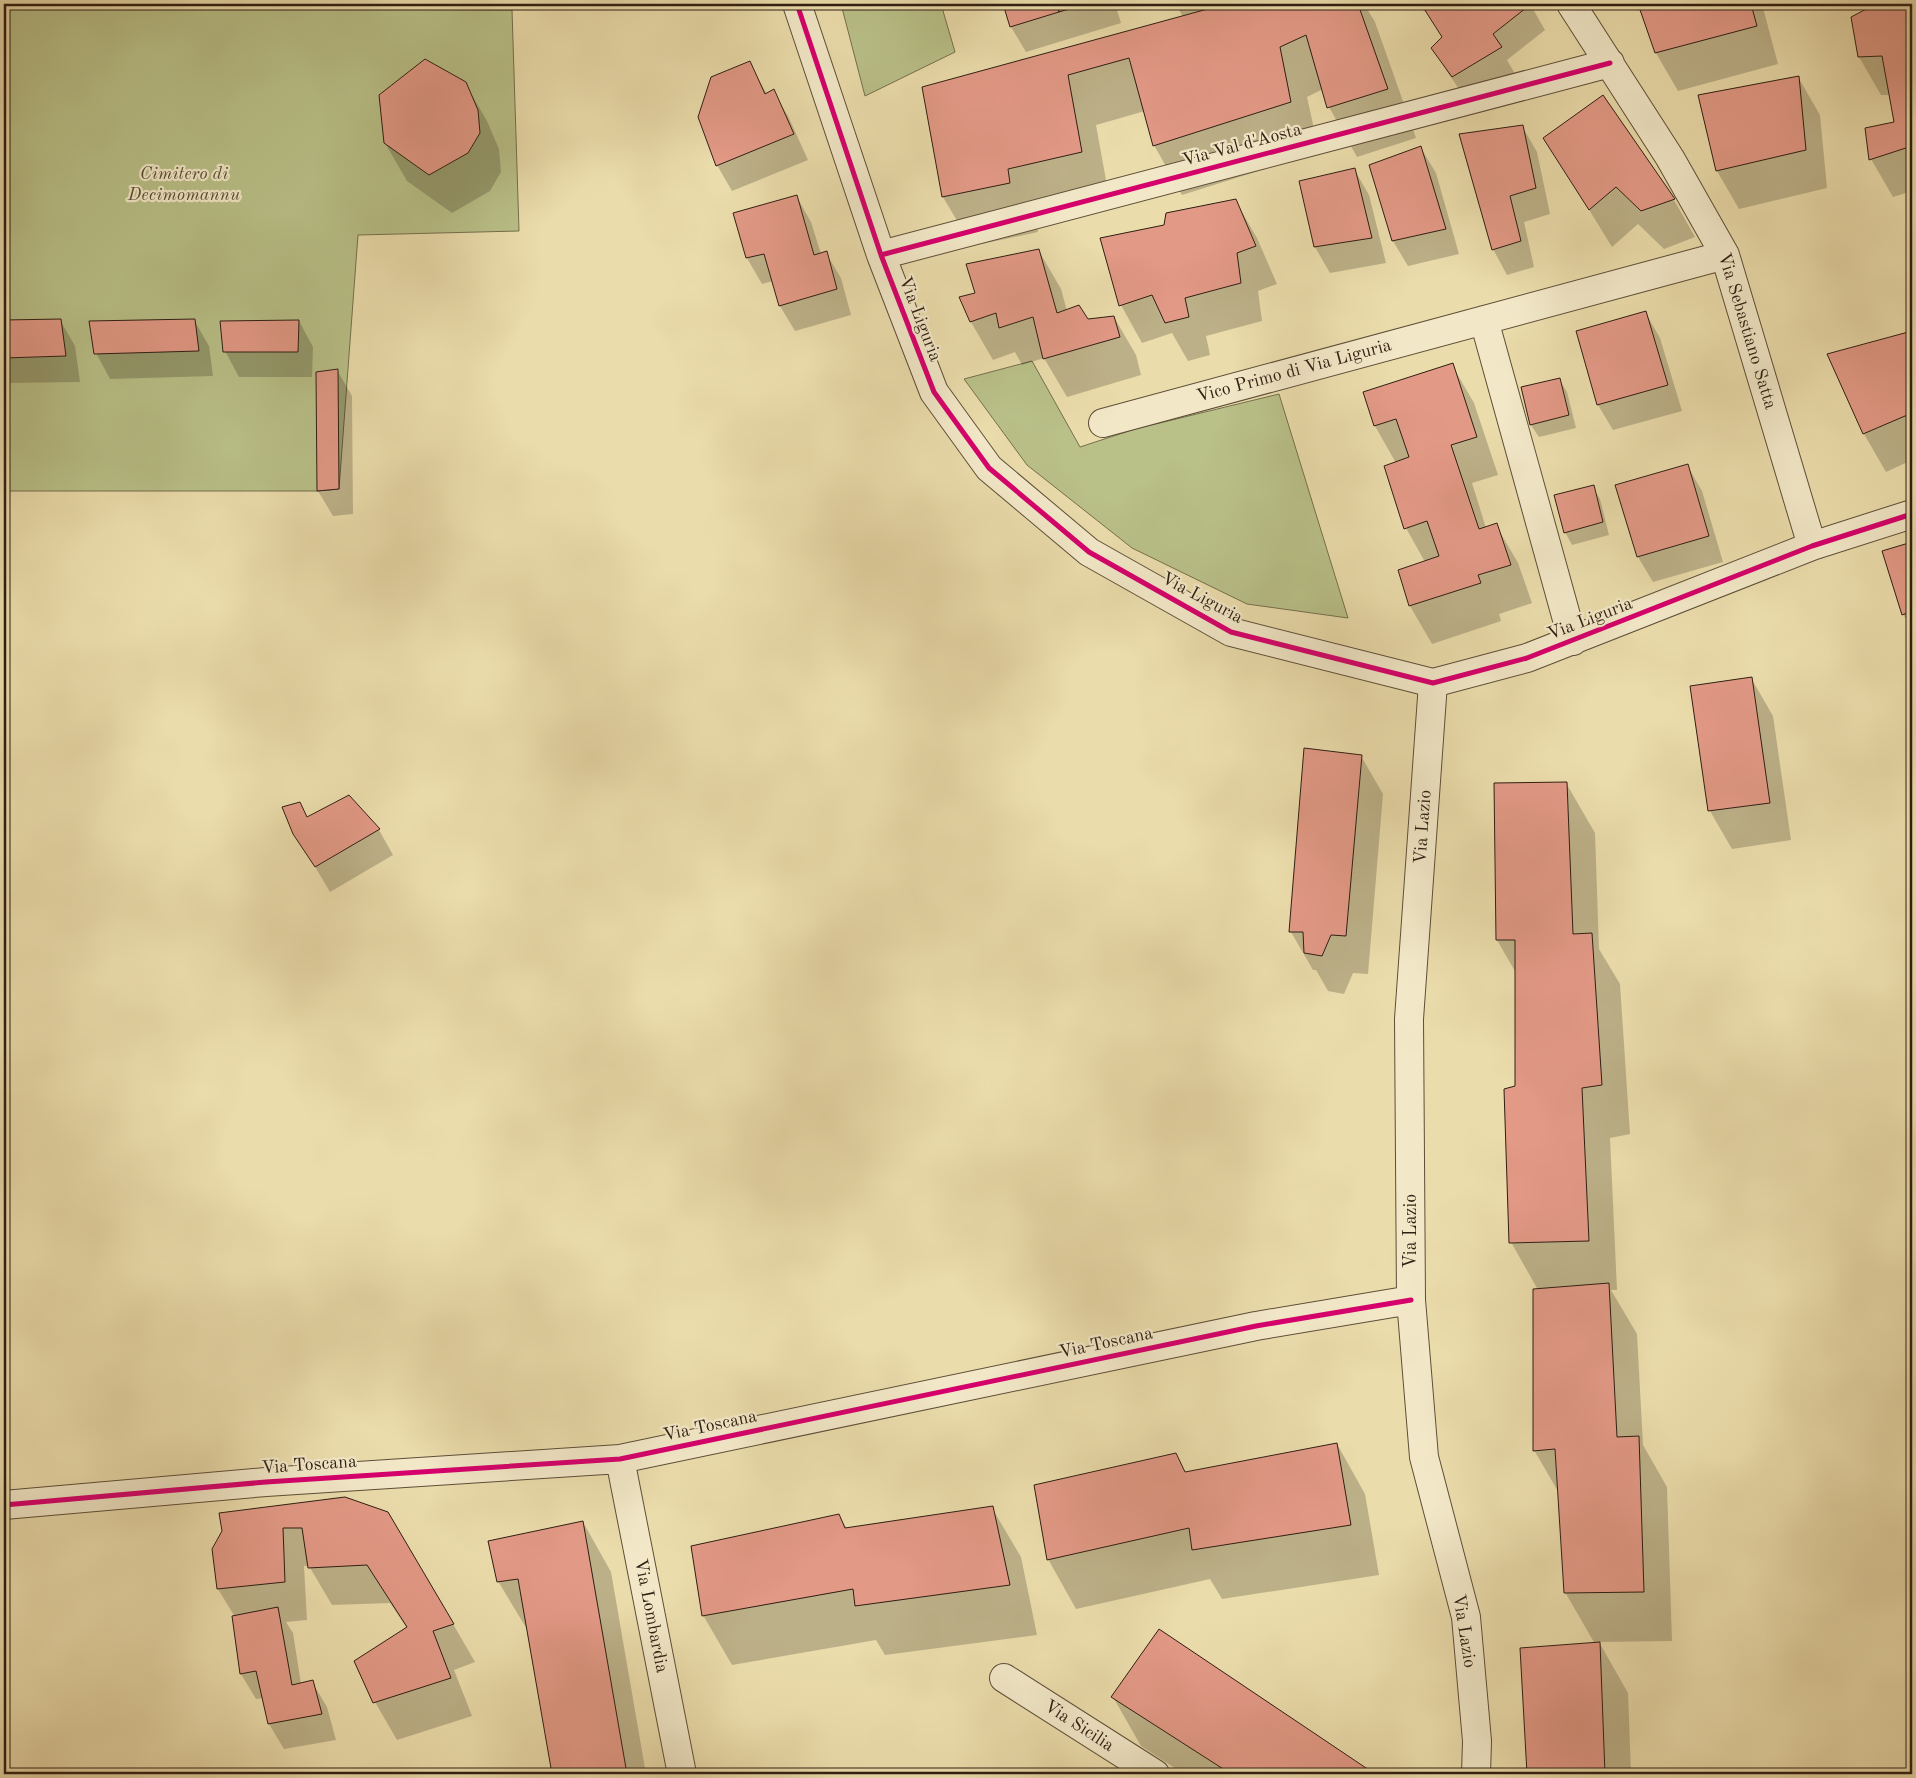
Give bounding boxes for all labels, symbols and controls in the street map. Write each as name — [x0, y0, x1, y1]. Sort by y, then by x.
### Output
street label: Via Val d'Aosta — [1180, 120, 1304, 170]
park label: Cimitero di Decimomannu — [127, 165, 240, 204]
street label: Via Sebastiano Satta — [1715, 251, 1779, 411]
street label: Via Liguria — [896, 274, 944, 364]
street label: Vico Primo di Via Liguria — [1195, 336, 1394, 406]
street label: Via Liguria — [1158, 569, 1246, 627]
street label: Via Liguria — [1545, 595, 1635, 643]
street label: Via Lazio — [1411, 789, 1435, 865]
street label: Via Lazio — [1402, 1194, 1420, 1268]
street label: Via Toscana — [1057, 1324, 1155, 1362]
street label: Via Toscana — [661, 1407, 759, 1445]
street label: Via Toscana — [261, 1453, 357, 1477]
street label: Via Lombardia — [631, 1557, 671, 1675]
street label: Via Lazio — [1449, 1593, 1479, 1669]
street label: Via Sicilia — [1041, 1697, 1117, 1755]

